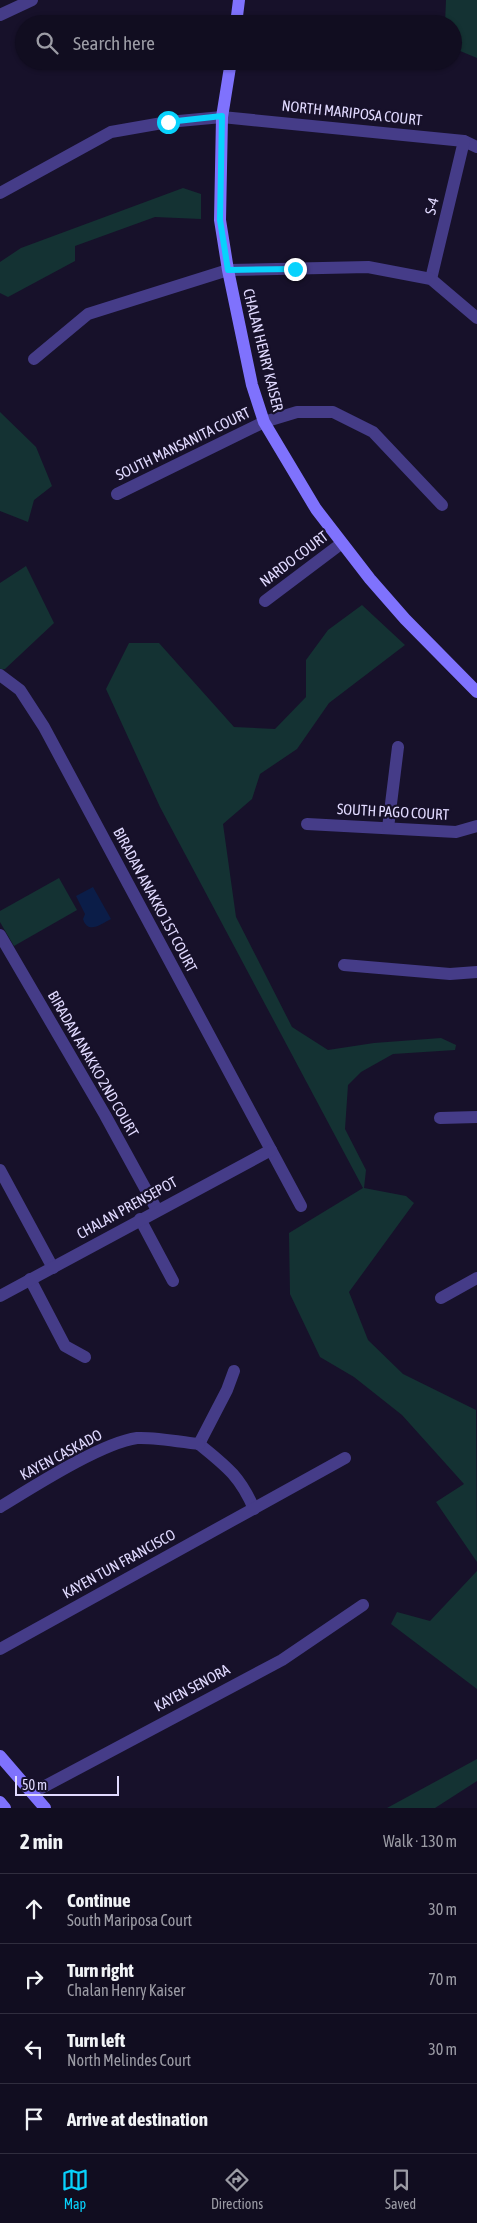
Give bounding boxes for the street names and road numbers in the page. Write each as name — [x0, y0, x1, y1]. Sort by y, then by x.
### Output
street label: NORTH MARIPOSA COURT — [281, 97, 424, 128]
street label: S-4 — [421, 196, 442, 216]
street label: CHALAN HENRY KAISER — [240, 287, 287, 413]
street label: SOUTH MANSANITA COURT — [113, 403, 253, 483]
street label: NARDO COURT — [256, 527, 332, 590]
street label: SOUTH PAGO COURT — [337, 800, 450, 823]
street label: BIRADAN ANAKKO 1ST COURT — [110, 825, 201, 975]
street label: BIRADAN ANAKKO 2ND COURT — [45, 988, 142, 1140]
street label: CHALAN PRENSEPOT — [74, 1173, 180, 1242]
street label: KAYEN CASKADO — [17, 1426, 105, 1483]
street label: KAYEN TUN FRANCISCO — [59, 1525, 178, 1602]
street label: KAYEN SENORA — [151, 1660, 233, 1715]

